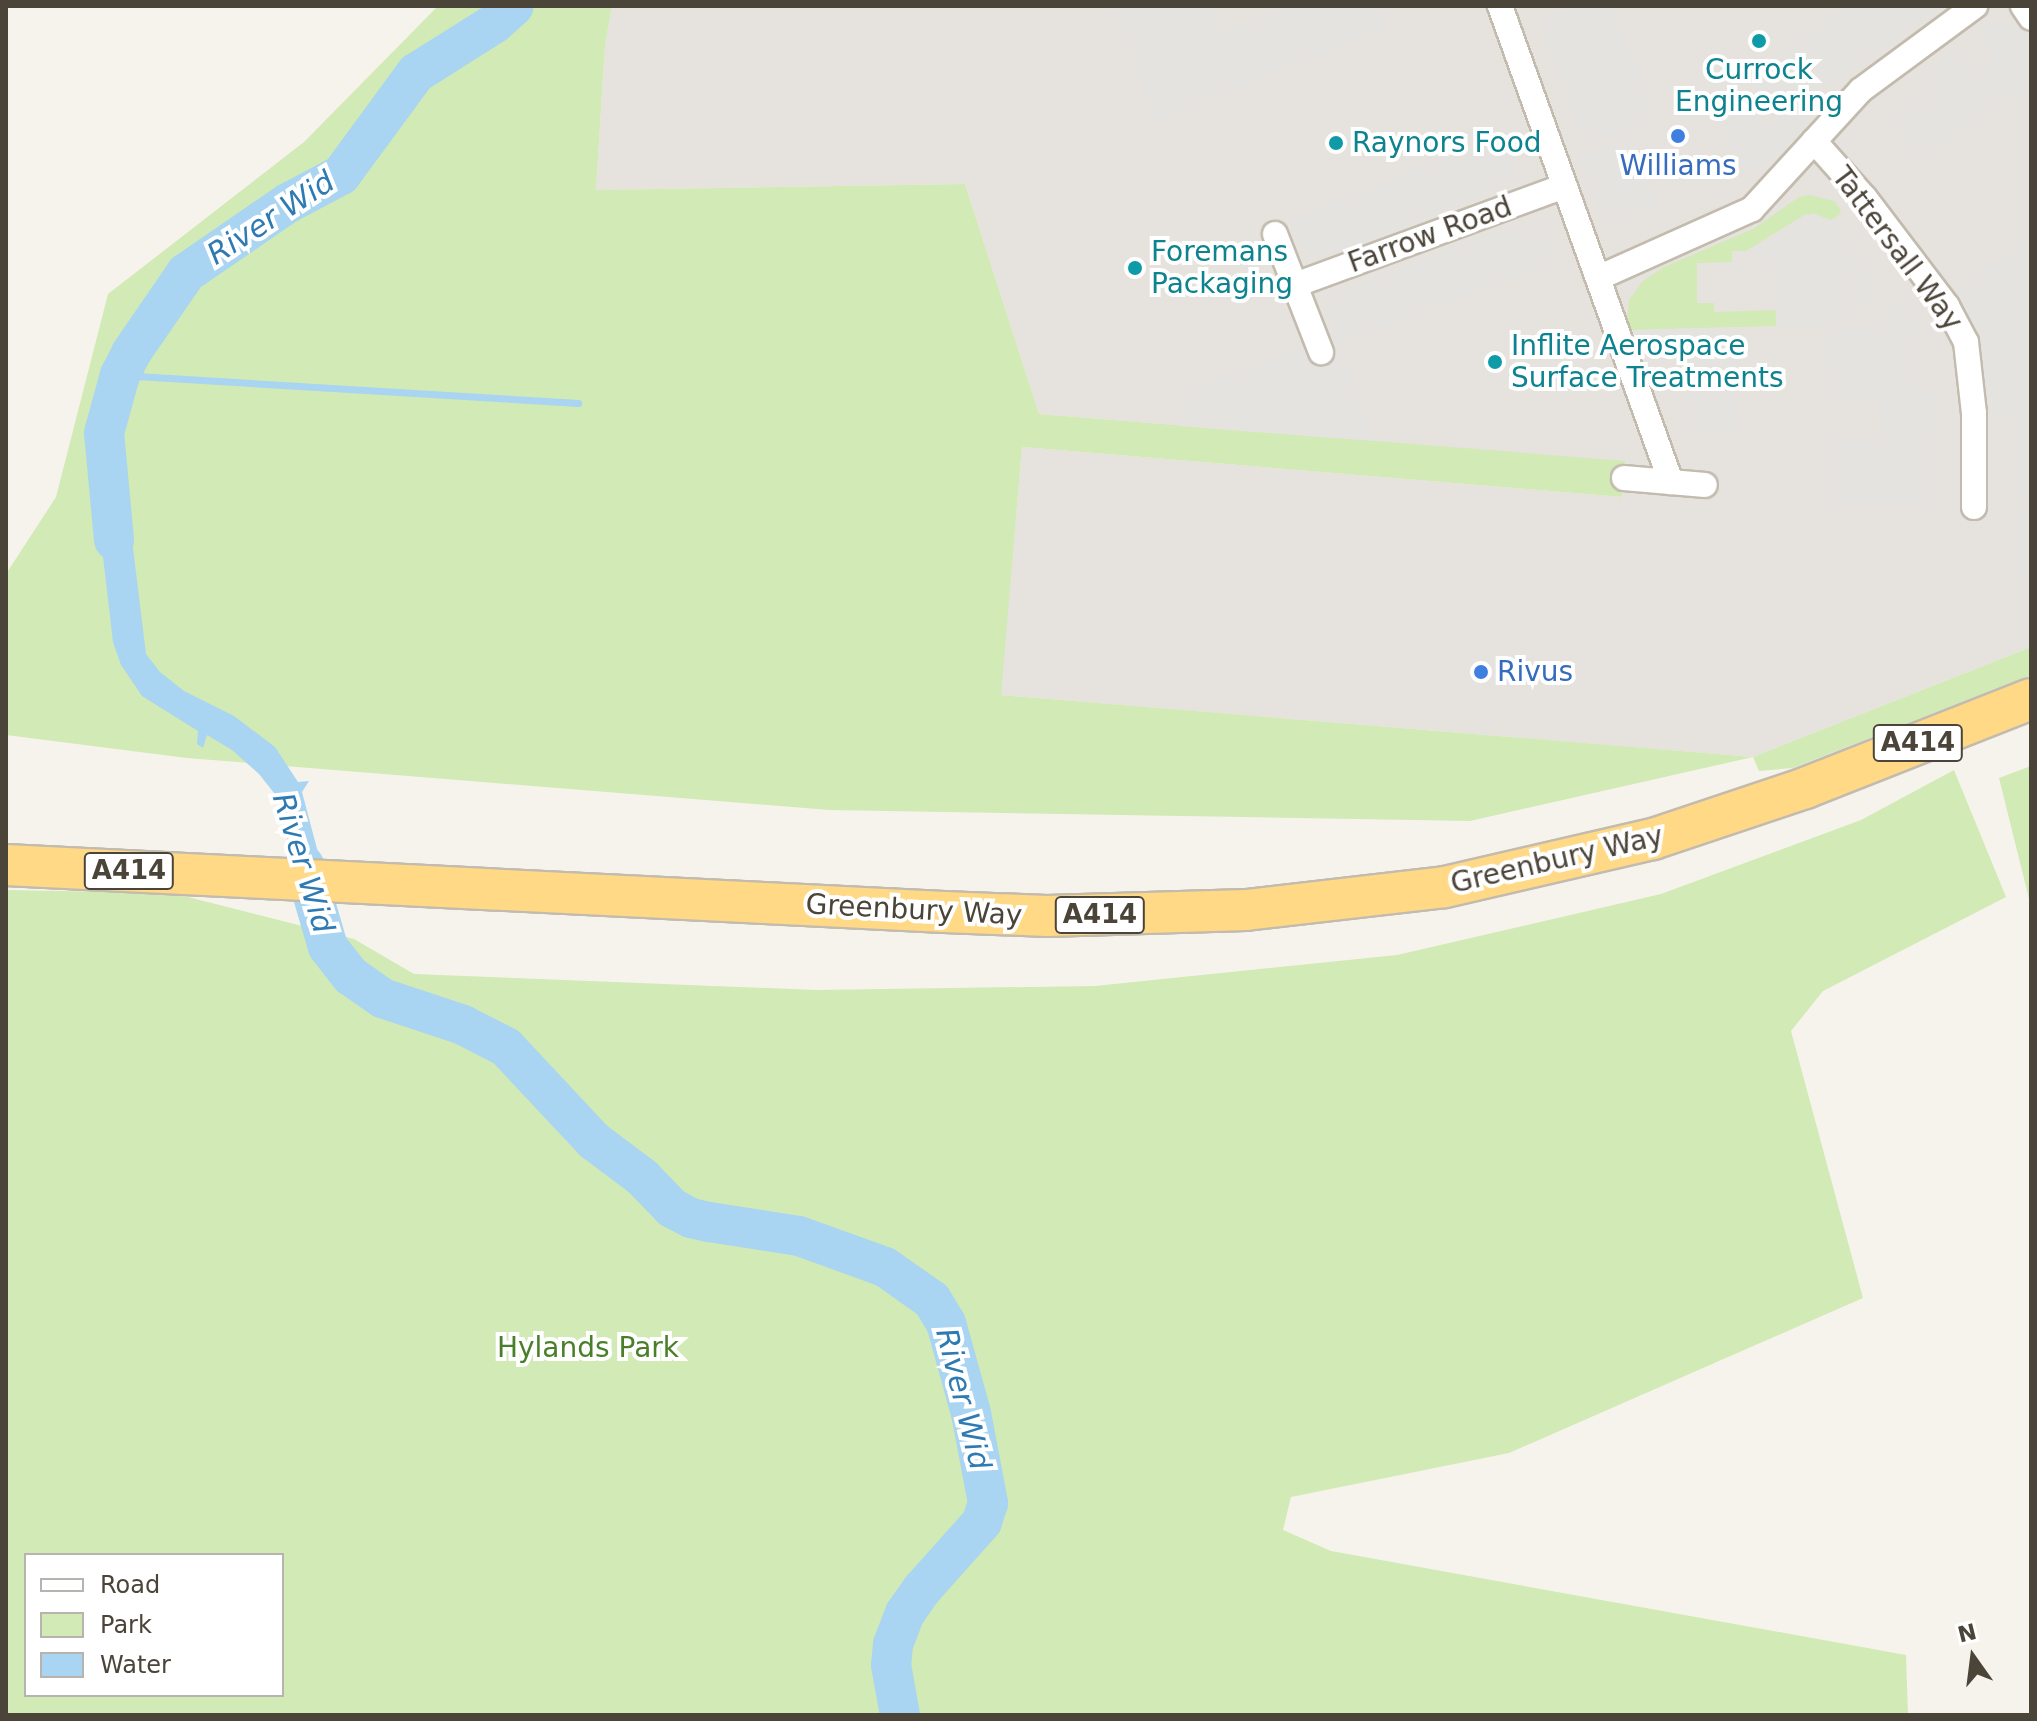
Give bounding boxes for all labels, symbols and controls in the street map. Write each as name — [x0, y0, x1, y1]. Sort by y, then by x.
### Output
marker: Currock Engineering — [1750, 32, 1768, 50]
place label: Currock Engineering — [1675, 53, 1843, 119]
place label: Raynors Food — [1352, 126, 1542, 160]
marker: Williams — [1669, 127, 1687, 145]
marker: Raynors Food — [1327, 134, 1345, 152]
place label: Williams — [1619, 149, 1737, 183]
street label: Tattersall Way — [1825, 161, 1969, 337]
water label: River Wid — [201, 164, 341, 272]
street label: Farrow Road — [1344, 190, 1516, 280]
place label: Foremans Packaging — [1151, 235, 1293, 301]
marker: Foremans Packaging — [1126, 259, 1144, 277]
place label: Inflite Aerospace Surface Treatments — [1511, 329, 1784, 395]
marker: Inflite Aerospace Surface Treatments — [1486, 353, 1504, 371]
place label: Rivus — [1497, 655, 1573, 689]
marker: Rivus — [1472, 663, 1490, 681]
road number: A414 — [1872, 721, 1964, 765]
water label: River Wid — [265, 789, 341, 937]
street label: Greenbury Way — [1448, 819, 1666, 901]
road number: A414 — [83, 849, 175, 893]
street label: Greenbury Way — [805, 888, 1023, 932]
road number: A414 — [1054, 893, 1146, 937]
water label: River Wid — [928, 1325, 998, 1473]
park label: Hylands Park — [497, 1331, 679, 1365]
legend — [24, 1553, 284, 1697]
text: Road — [100, 1571, 160, 1599]
text: Park — [100, 1611, 152, 1639]
north arrow — [1933, 1617, 2013, 1697]
text: N — [1955, 1619, 1979, 1648]
text: Water — [100, 1651, 171, 1679]

